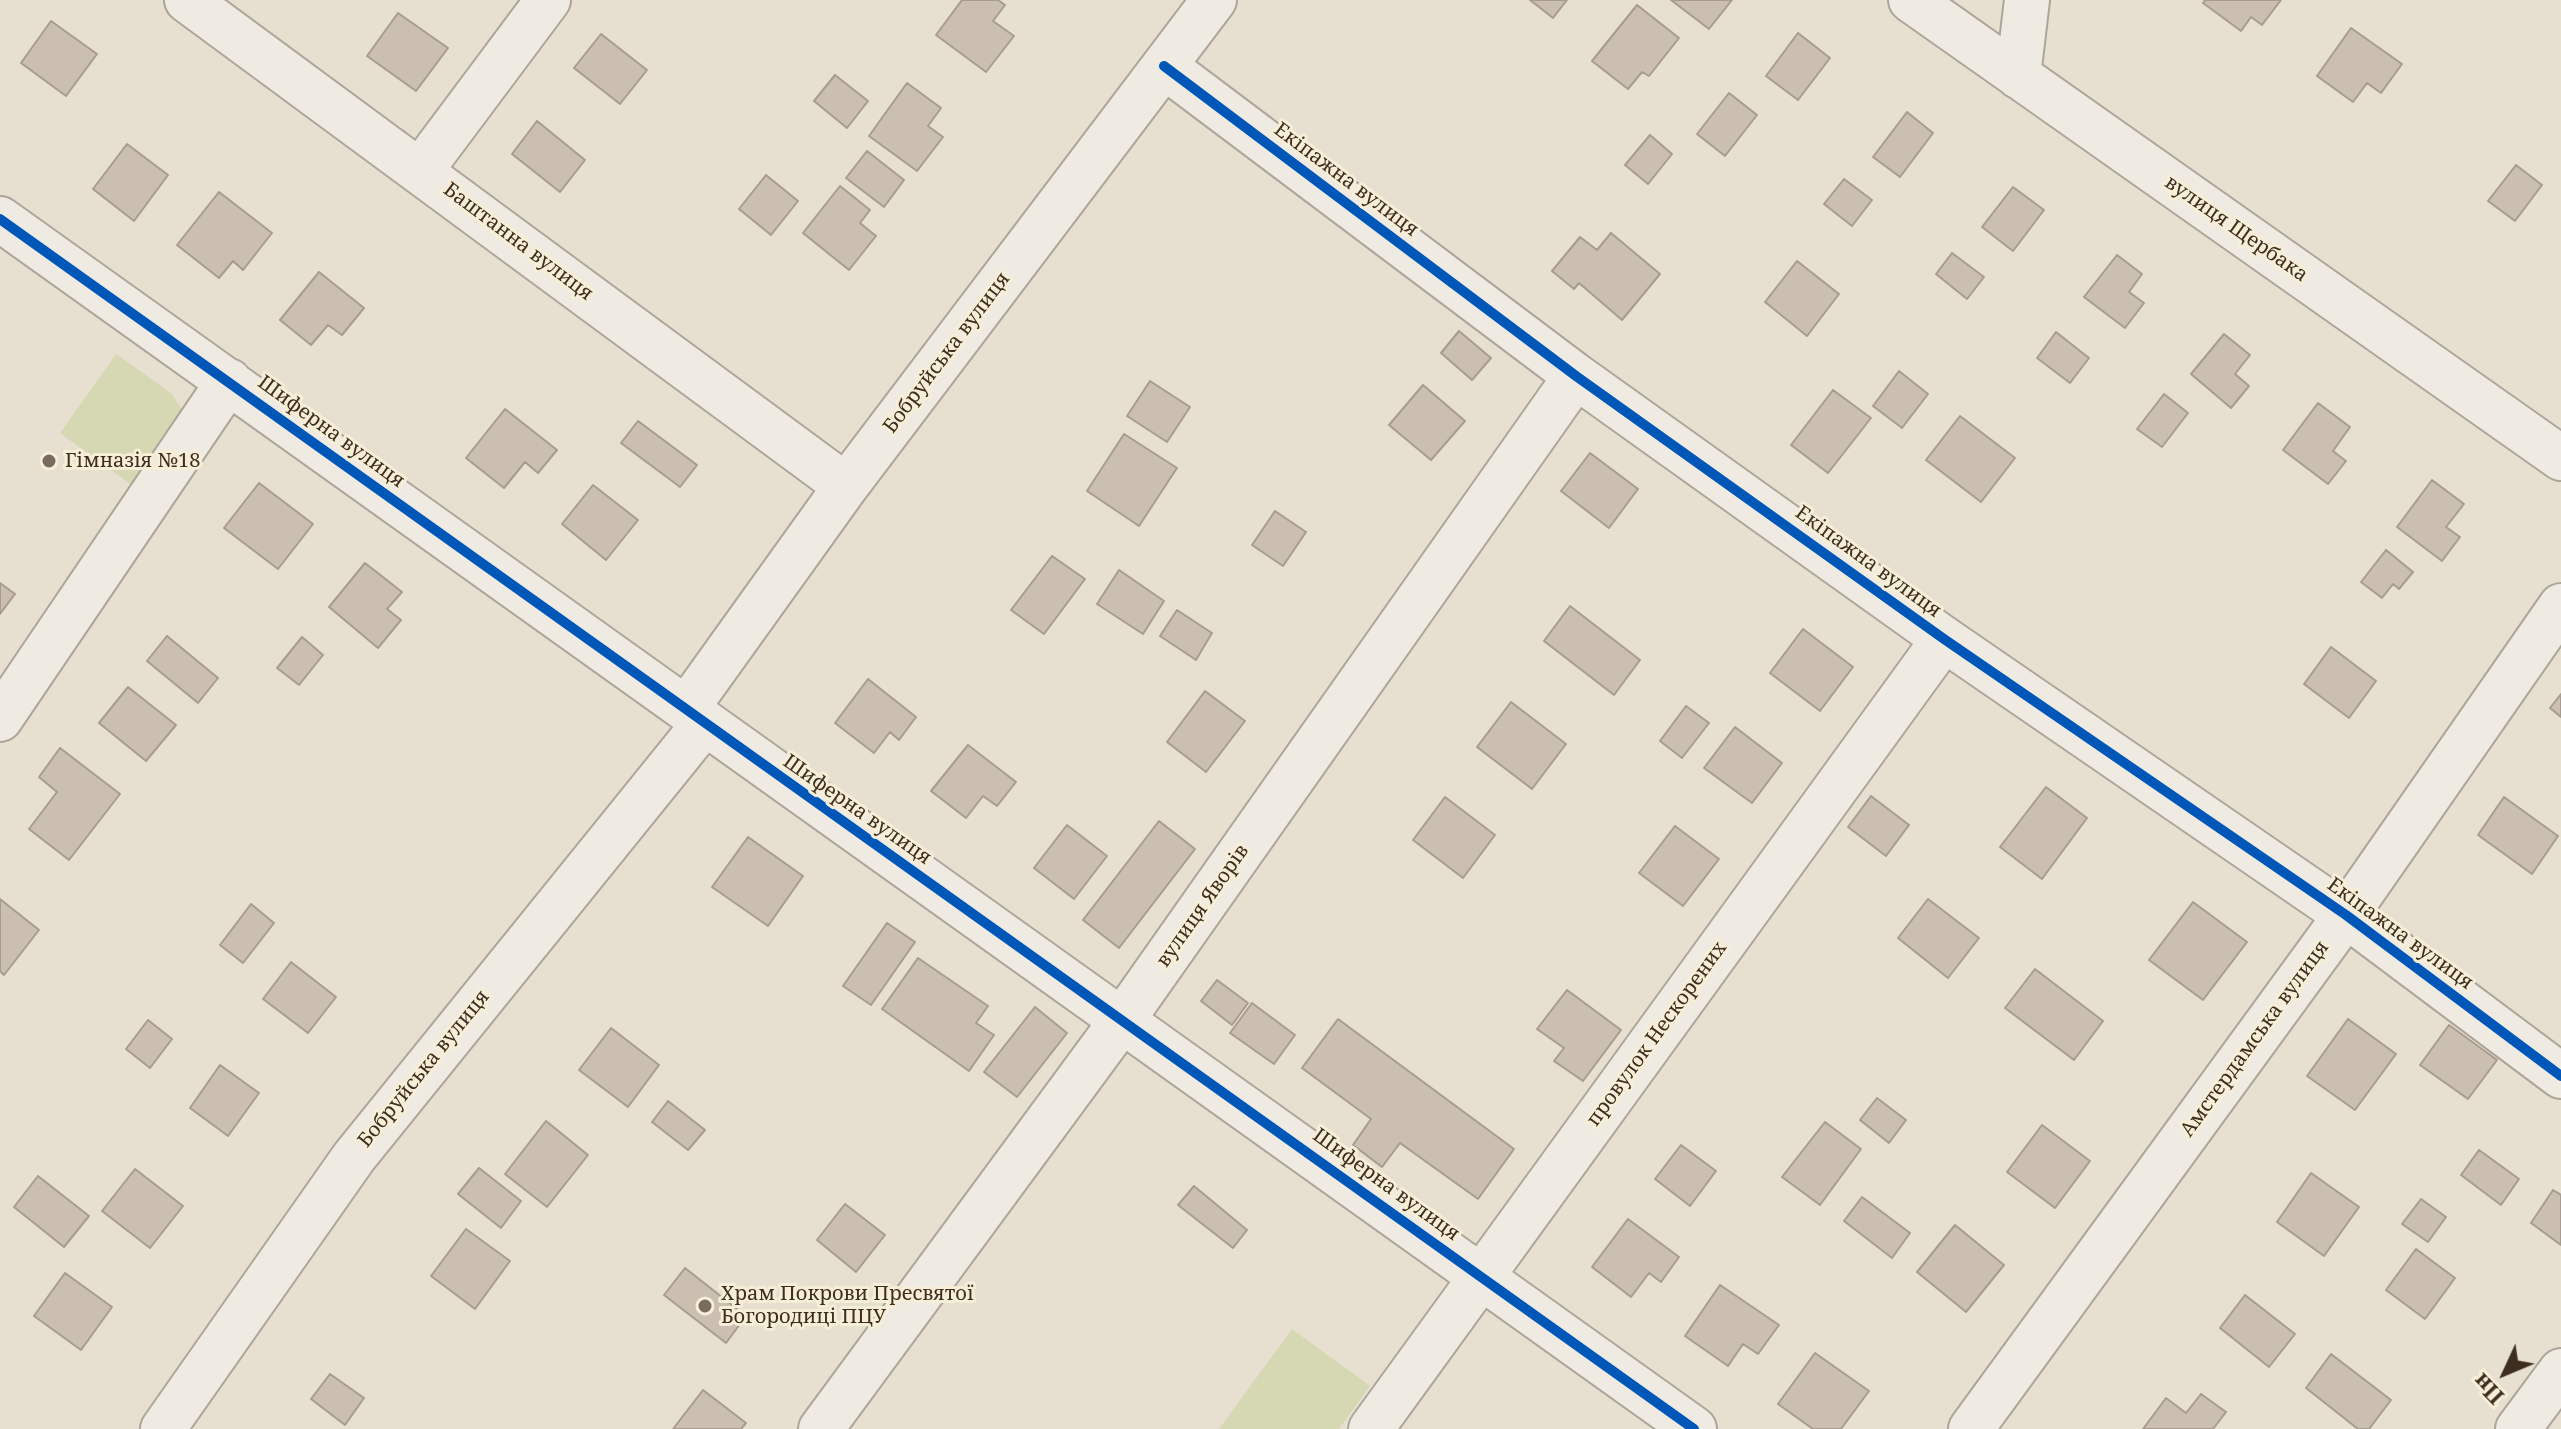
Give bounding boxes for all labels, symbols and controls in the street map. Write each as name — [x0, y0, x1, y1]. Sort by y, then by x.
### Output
street label: Екіпажна вулиця — [1269, 118, 1423, 242]
street label: вулиця Щербака — [2160, 171, 2312, 287]
street label: Баштанна вулиця — [438, 178, 598, 306]
street label: Бобруйська вулиця — [879, 268, 1015, 438]
street label: Шиферна вулиця — [253, 371, 409, 493]
place label: Гімназія №18 — [65, 449, 200, 473]
marker: Гімназія №18 — [40, 452, 58, 470]
street label: Екіпажна вулиця — [1790, 501, 1946, 623]
street label: Шиферна вулиця — [778, 750, 936, 870]
street label: вулиця Яворів — [1152, 840, 1254, 972]
street label: Екіпажна вулиця — [2322, 873, 2478, 995]
street label: Амстердамська вулиця — [2176, 936, 2334, 1142]
street label: провулок Нескорених — [1582, 937, 1732, 1131]
street label: Бобруйська вулиця — [353, 986, 495, 1152]
street label: Шиферна вулиця — [1308, 1124, 1464, 1246]
place label: Храм Покрови Пресвятої Богородиці ПЦУ — [721, 1282, 974, 1329]
marker: Храм Покрови Пресвятої Богородиці ПЦУ — [696, 1297, 714, 1315]
north arrow — [2465, 1333, 2545, 1413]
text: Пн — [2466, 1368, 2510, 1412]

